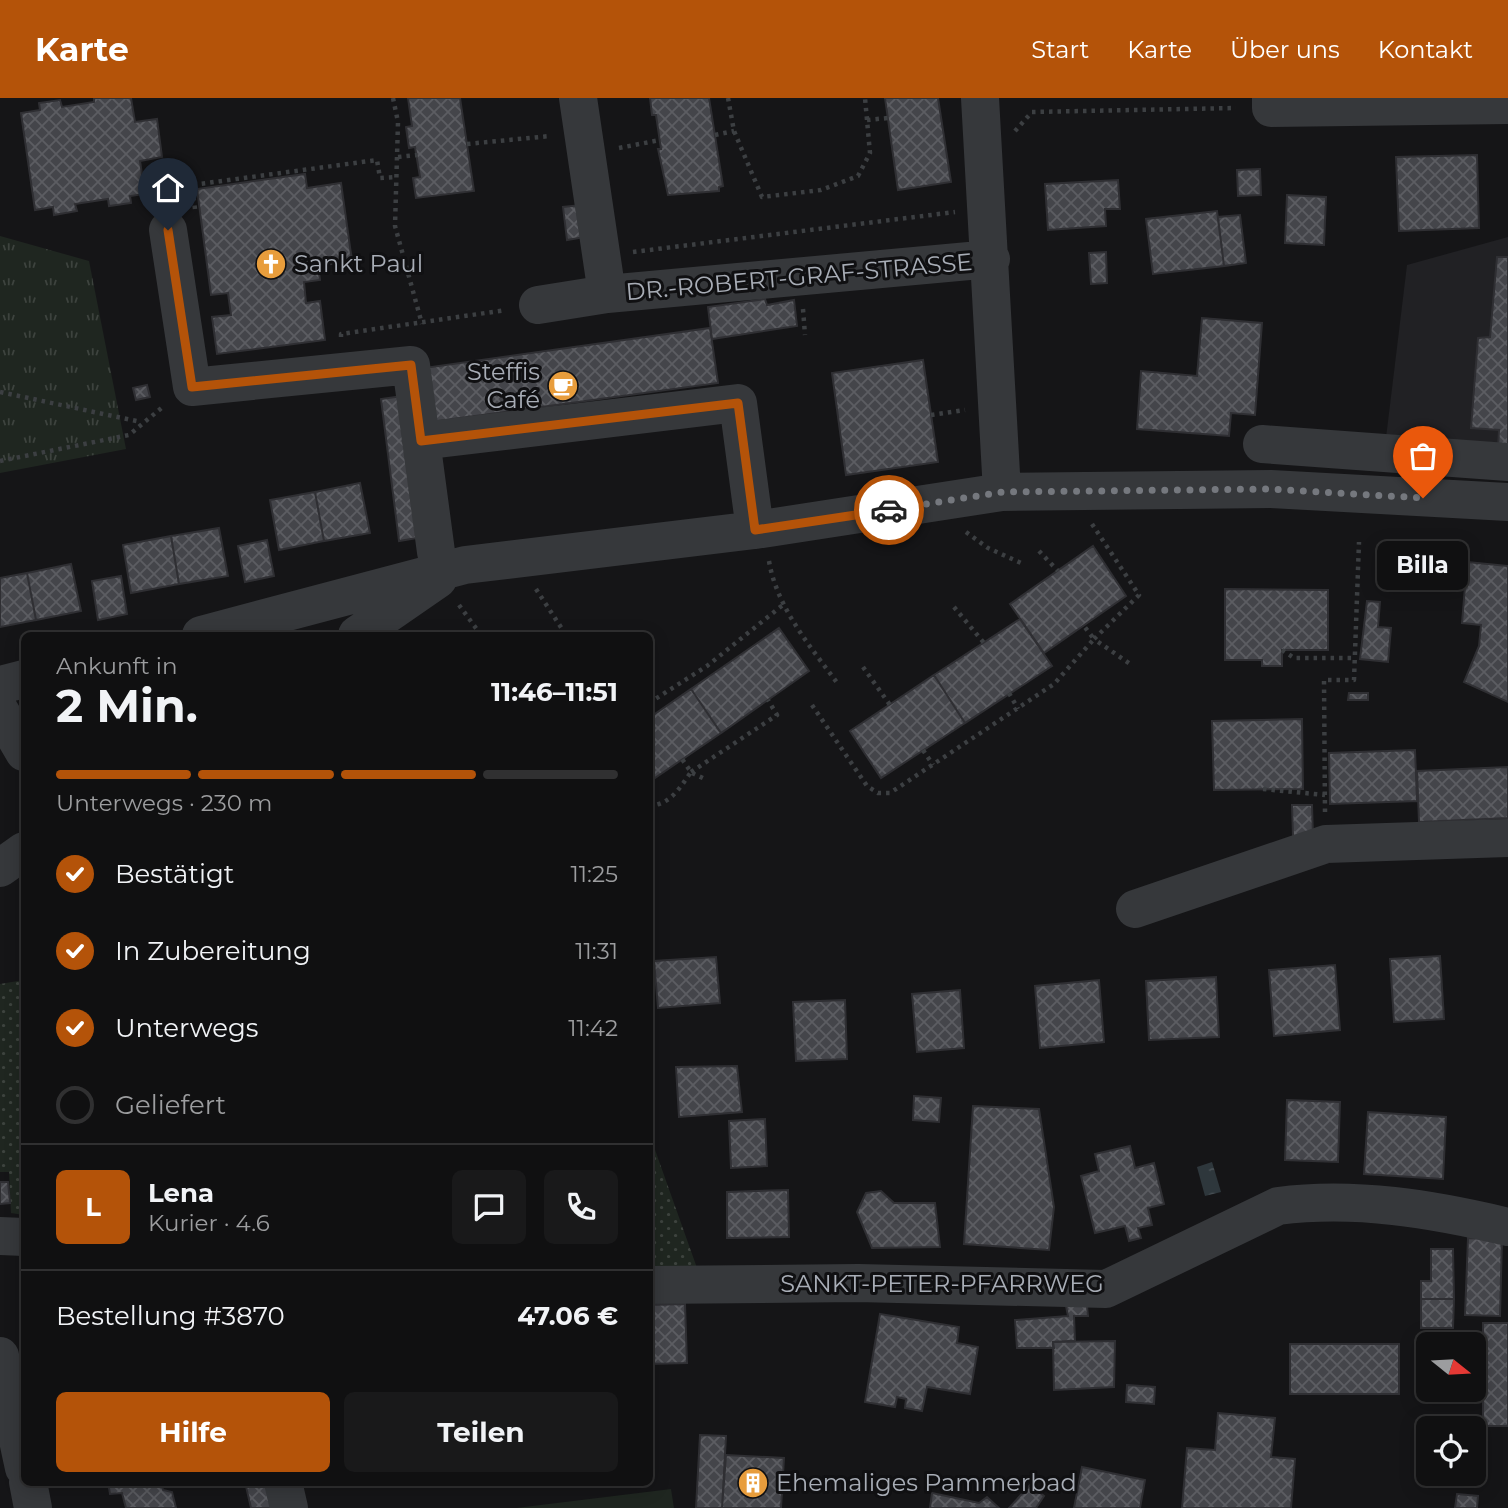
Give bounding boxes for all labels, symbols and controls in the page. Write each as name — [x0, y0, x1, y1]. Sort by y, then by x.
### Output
text: Karte — [35, 29, 129, 69]
text: Start — [1031, 35, 1089, 64]
text: Karte — [1127, 35, 1192, 64]
text: Über uns — [1230, 35, 1340, 64]
text: Kontakt — [1378, 35, 1473, 64]
pin — [138, 158, 198, 230]
icon: home — [149, 169, 187, 207]
church icon: Sankt Paul — [254, 247, 288, 281]
street label: DR.-ROBERT-GRAF-STRASSE — [624, 247, 973, 306]
place label: Sankt Paul — [294, 249, 423, 278]
place label: Steffis Café — [467, 357, 540, 414]
cafe icon: Steffis Café — [546, 369, 580, 403]
pin — [1393, 426, 1453, 498]
icon: bag — [1404, 437, 1442, 475]
courier — [854, 475, 924, 545]
icon: car — [870, 491, 908, 529]
callout: Billa — [1378, 540, 1468, 589]
text: Billa — [1396, 551, 1449, 579]
text: Ankunft in — [56, 652, 177, 680]
text: 11:46–11:51 — [491, 676, 618, 708]
text: 2 Min. — [56, 677, 198, 734]
text: Unterwegs · 230 m — [56, 789, 272, 817]
icon: check — [56, 855, 94, 893]
text: Bestätigt — [115, 858, 234, 890]
text: 11:25 — [570, 860, 618, 888]
icon: check — [56, 932, 94, 970]
text: In Zubereitung — [115, 935, 311, 967]
text: 11:31 — [575, 937, 618, 965]
icon: check — [56, 1009, 94, 1047]
text: Unterwegs — [115, 1012, 258, 1044]
text: 11:42 — [568, 1014, 618, 1042]
text: Geliefert — [115, 1089, 226, 1121]
button: chat — [452, 1170, 526, 1244]
button: phone — [544, 1170, 618, 1244]
text: Lena — [148, 1177, 214, 1209]
text: L — [85, 1191, 101, 1223]
text: Kurier · 4.6 — [148, 1209, 270, 1237]
street label: SANKT-PETER-PFARRWEG — [780, 1269, 1104, 1298]
text: Bestellung #3870 — [56, 1300, 285, 1332]
text: 47.06 € — [517, 1300, 618, 1332]
north arrow — [1416, 1332, 1486, 1402]
map controls — [1416, 1332, 1486, 1486]
button: Hilfe — [56, 1392, 330, 1472]
button: Teilen — [344, 1392, 618, 1472]
button: locate — [1416, 1416, 1486, 1486]
building icon: Ehemaliges Pammerbad — [736, 1466, 770, 1500]
place label: Ehemaliges Pammerbad — [776, 1468, 1077, 1497]

